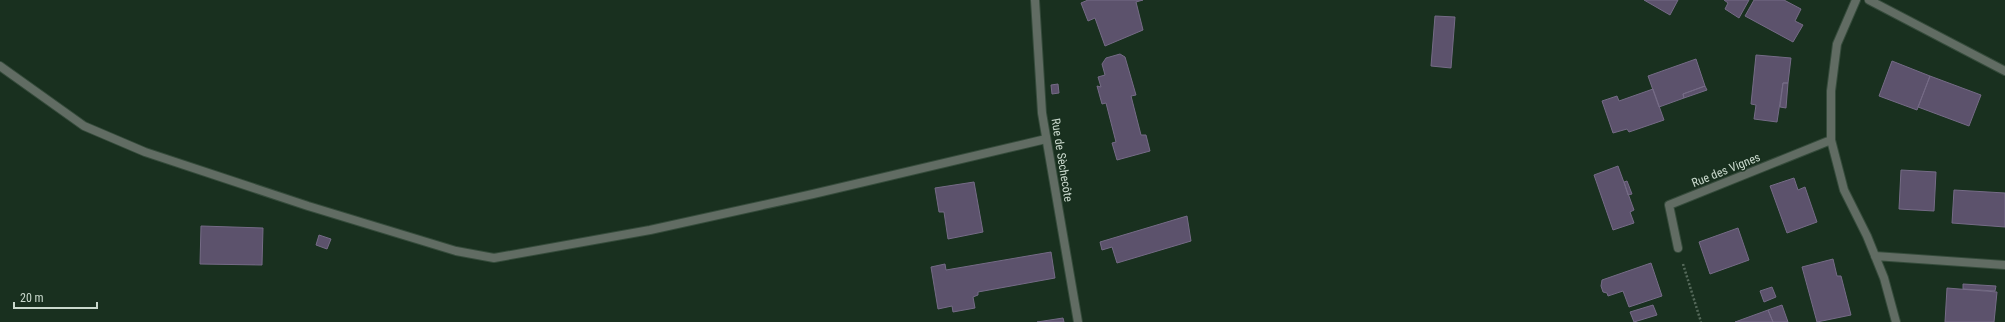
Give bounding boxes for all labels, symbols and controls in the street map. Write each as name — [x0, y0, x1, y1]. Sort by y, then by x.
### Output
street label: Rue de Sèchecôte — [1048, 117, 1076, 203]
street label: Rue des Vignes — [1690, 150, 1762, 190]
scale bar — [14, 284, 97, 310]
text: 20 m — [20, 291, 44, 305]

